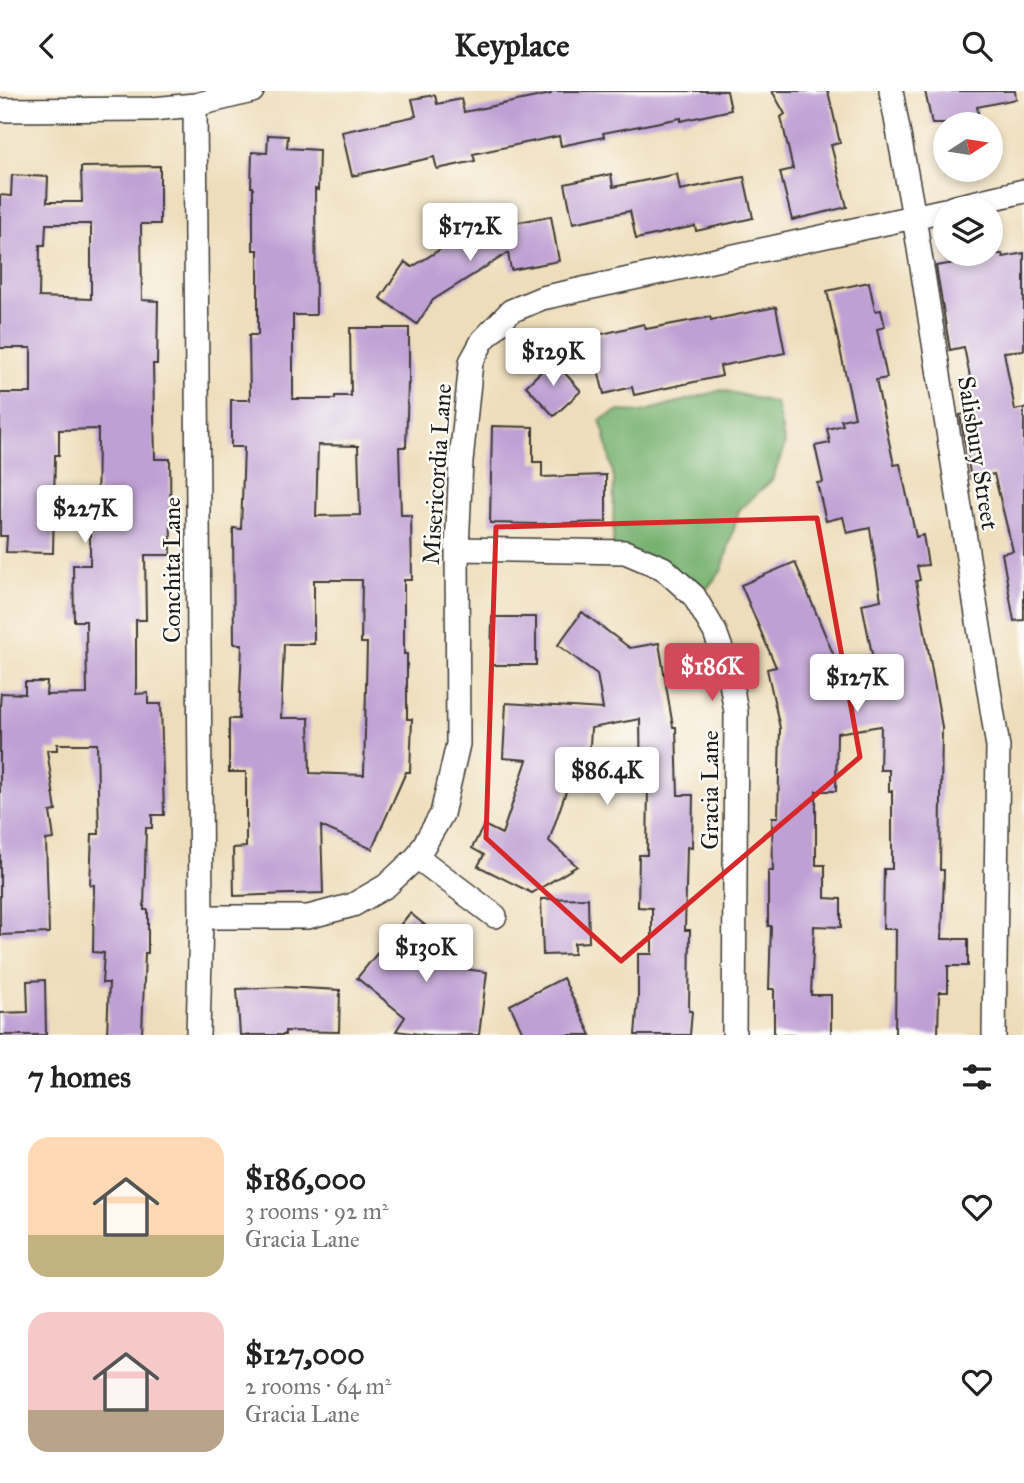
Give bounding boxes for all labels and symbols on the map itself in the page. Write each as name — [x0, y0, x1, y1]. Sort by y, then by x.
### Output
north arrow — [933, 112, 1003, 182]
pin: $172K — [421, 204, 519, 263]
pin: $129K — [504, 329, 602, 388]
street label: Salisbury Street — [951, 374, 1005, 532]
street label: Misericordia Lane — [416, 382, 458, 566]
pin: $227K — [36, 485, 134, 545]
street label: Conchita Lane — [157, 497, 187, 643]
pin: $186K — [663, 643, 761, 703]
pin: $127K — [808, 655, 906, 714]
street label: Gracia Lane — [695, 730, 725, 850]
pin: $86.4K — [550, 747, 664, 807]
pin: $130K — [377, 925, 475, 984]

